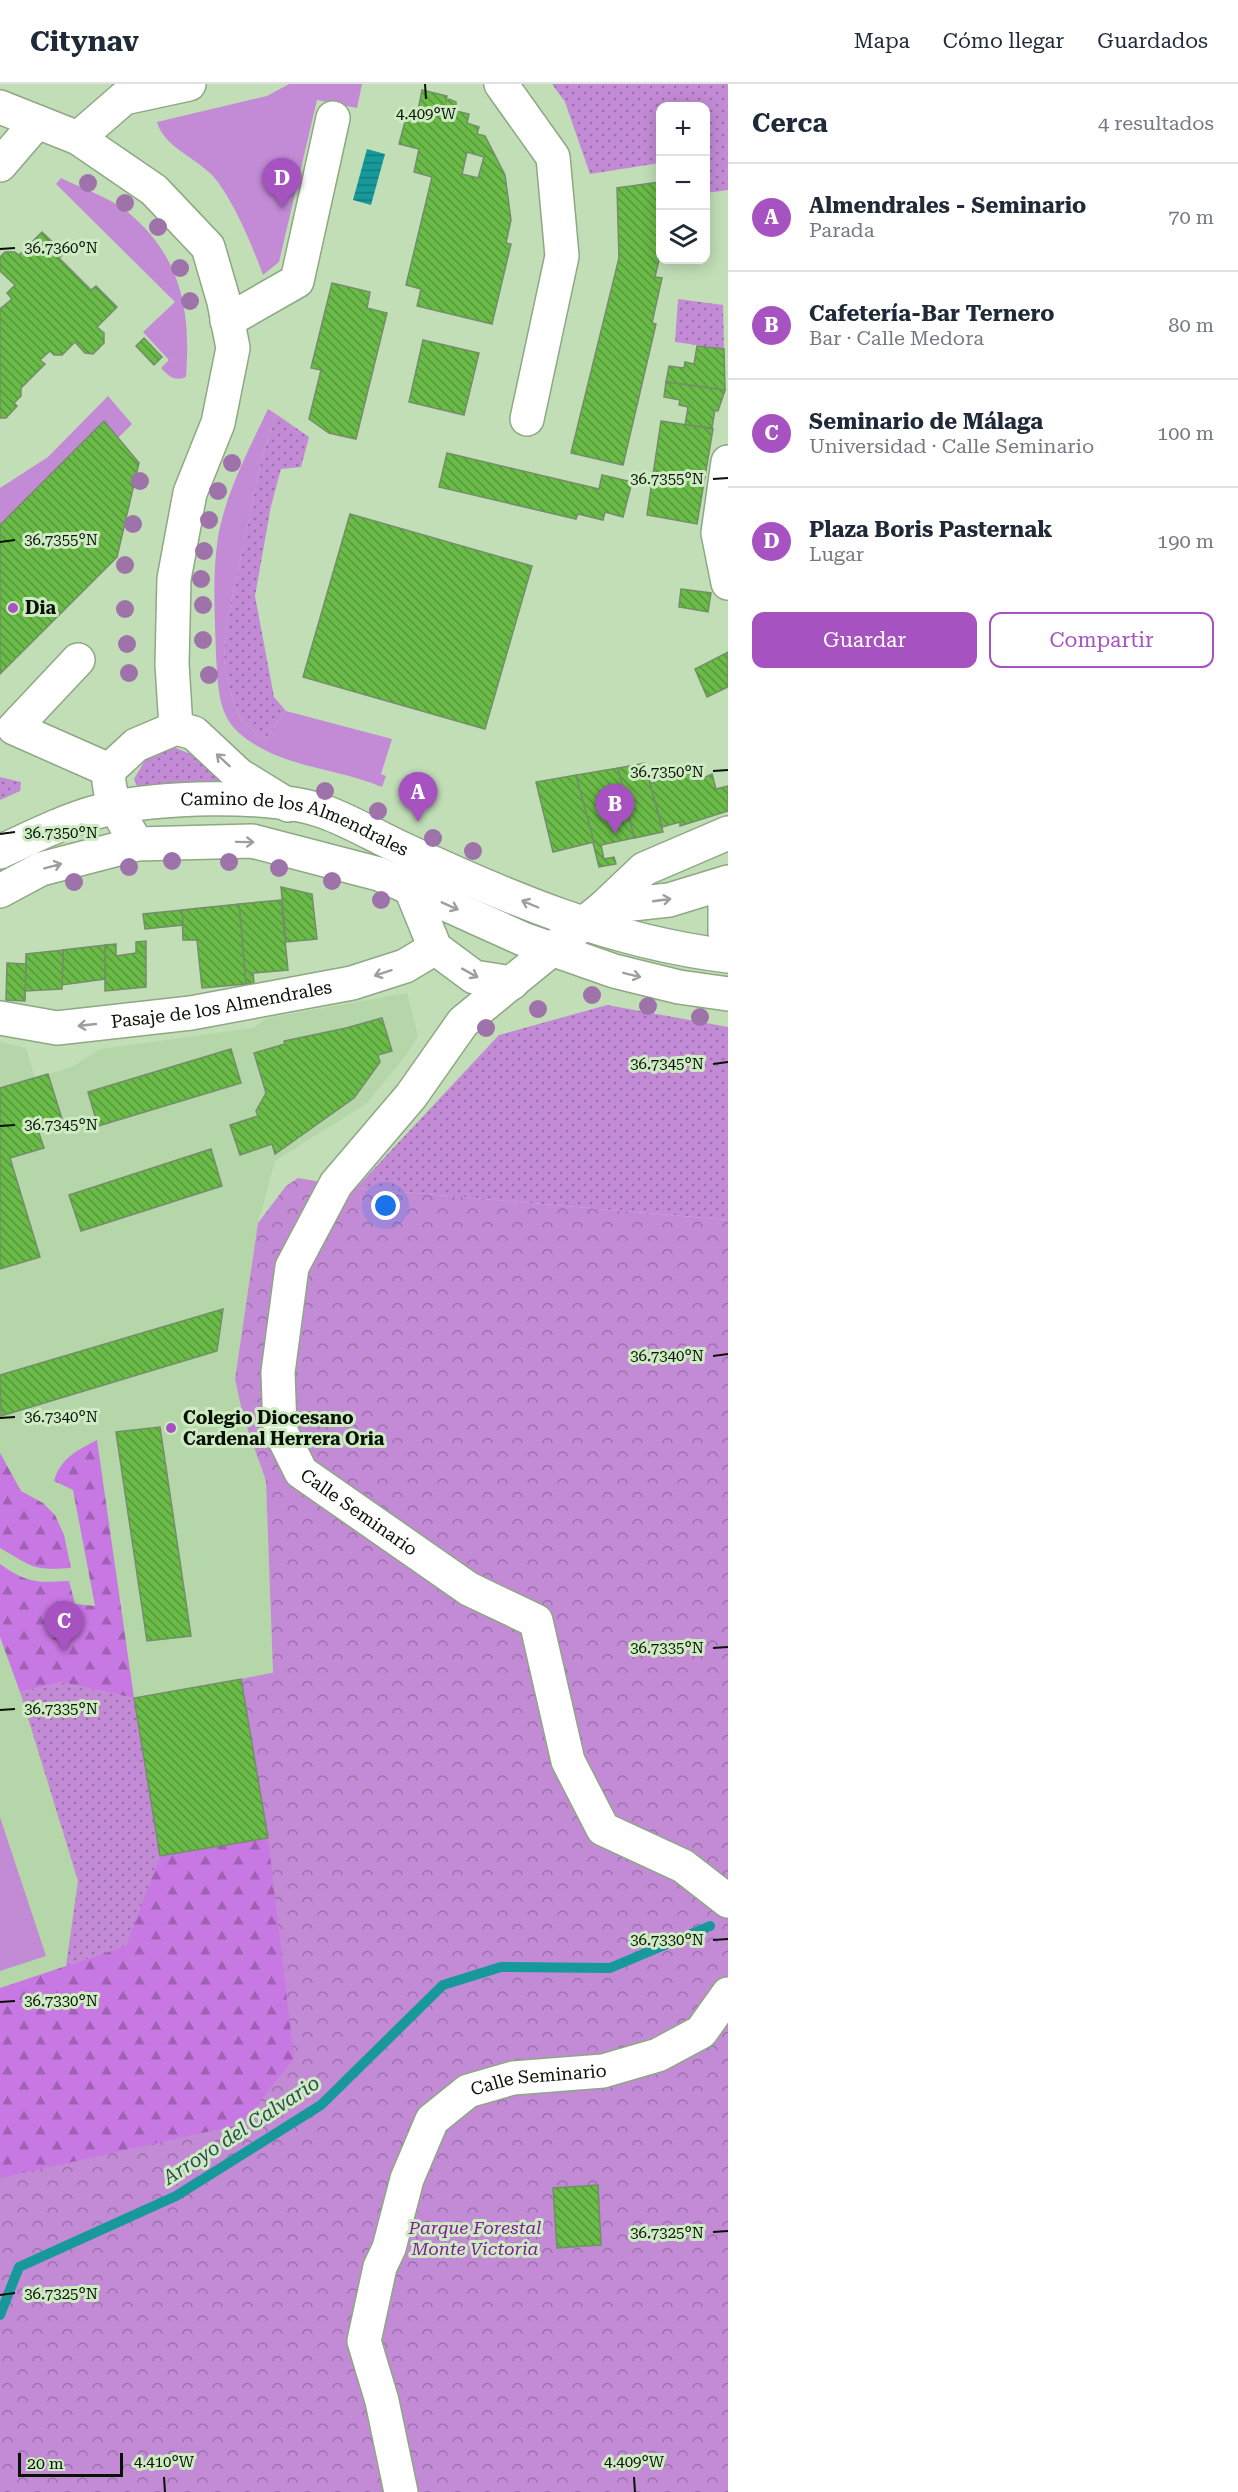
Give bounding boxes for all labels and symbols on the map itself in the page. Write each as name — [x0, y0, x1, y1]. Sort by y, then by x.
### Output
text: 4.409°W — [396, 105, 457, 123]
pin: D — [262, 158, 302, 208]
text: 36.7360°N — [24, 239, 98, 257]
text: 36.7355°N — [630, 470, 704, 488]
text: 36.7355°N — [24, 531, 98, 549]
place label: Dia — [25, 597, 56, 618]
marker: Dia — [6, 601, 20, 615]
one-way arrow — [216, 753, 231, 767]
text: 36.7350°N — [630, 763, 704, 781]
pin: A — [398, 772, 438, 822]
pin: B — [596, 784, 634, 834]
street label: Camino de los Almendrales — [180, 788, 412, 860]
text: 36.7350°N — [24, 824, 98, 842]
one-way arrow — [234, 836, 254, 847]
one-way arrow — [43, 860, 62, 872]
one-way arrow — [652, 895, 671, 906]
one-way arrow — [521, 898, 540, 909]
one-way arrow — [440, 901, 458, 912]
one-way arrow — [461, 967, 478, 979]
one-way arrow — [374, 968, 393, 979]
one-way arrow — [622, 970, 641, 982]
street label: Pasaje de los Almendrales — [110, 976, 333, 1032]
one-way arrow — [78, 1019, 98, 1030]
text: 36.7345°N — [630, 1055, 704, 1073]
text: 36.7345°N — [24, 1116, 98, 1134]
your location — [371, 1191, 400, 1220]
text: 36.7340°N — [630, 1347, 704, 1365]
place label: Colegio Diocesano Cardenal Herrera Oria — [183, 1407, 385, 1449]
text: 36.7340°N — [24, 1408, 98, 1426]
marker: Colegio Diocesano Cardenal Herrera Oria — [164, 1421, 178, 1435]
street label: Calle Seminario — [297, 1464, 422, 1560]
pin: C — [44, 1602, 84, 1651]
text: 36.7335°N — [630, 1639, 704, 1657]
text: 36.7335°N — [24, 1700, 98, 1718]
text: 36.7330°N — [630, 1931, 704, 1949]
text: 36.7330°N — [24, 1992, 98, 2010]
street label: Calle Seminario — [468, 2060, 607, 2100]
water label: Arroyo del Calvario — [157, 2070, 324, 2190]
park label: Parque Forestal Monte Victoria — [408, 2217, 541, 2259]
text: 36.7325°N — [630, 2224, 704, 2242]
text: 36.7325°N — [24, 2285, 98, 2303]
scale bar — [18, 2450, 123, 2478]
text: 4.410°W — [134, 2453, 195, 2471]
text: 4.409°W — [604, 2453, 665, 2471]

